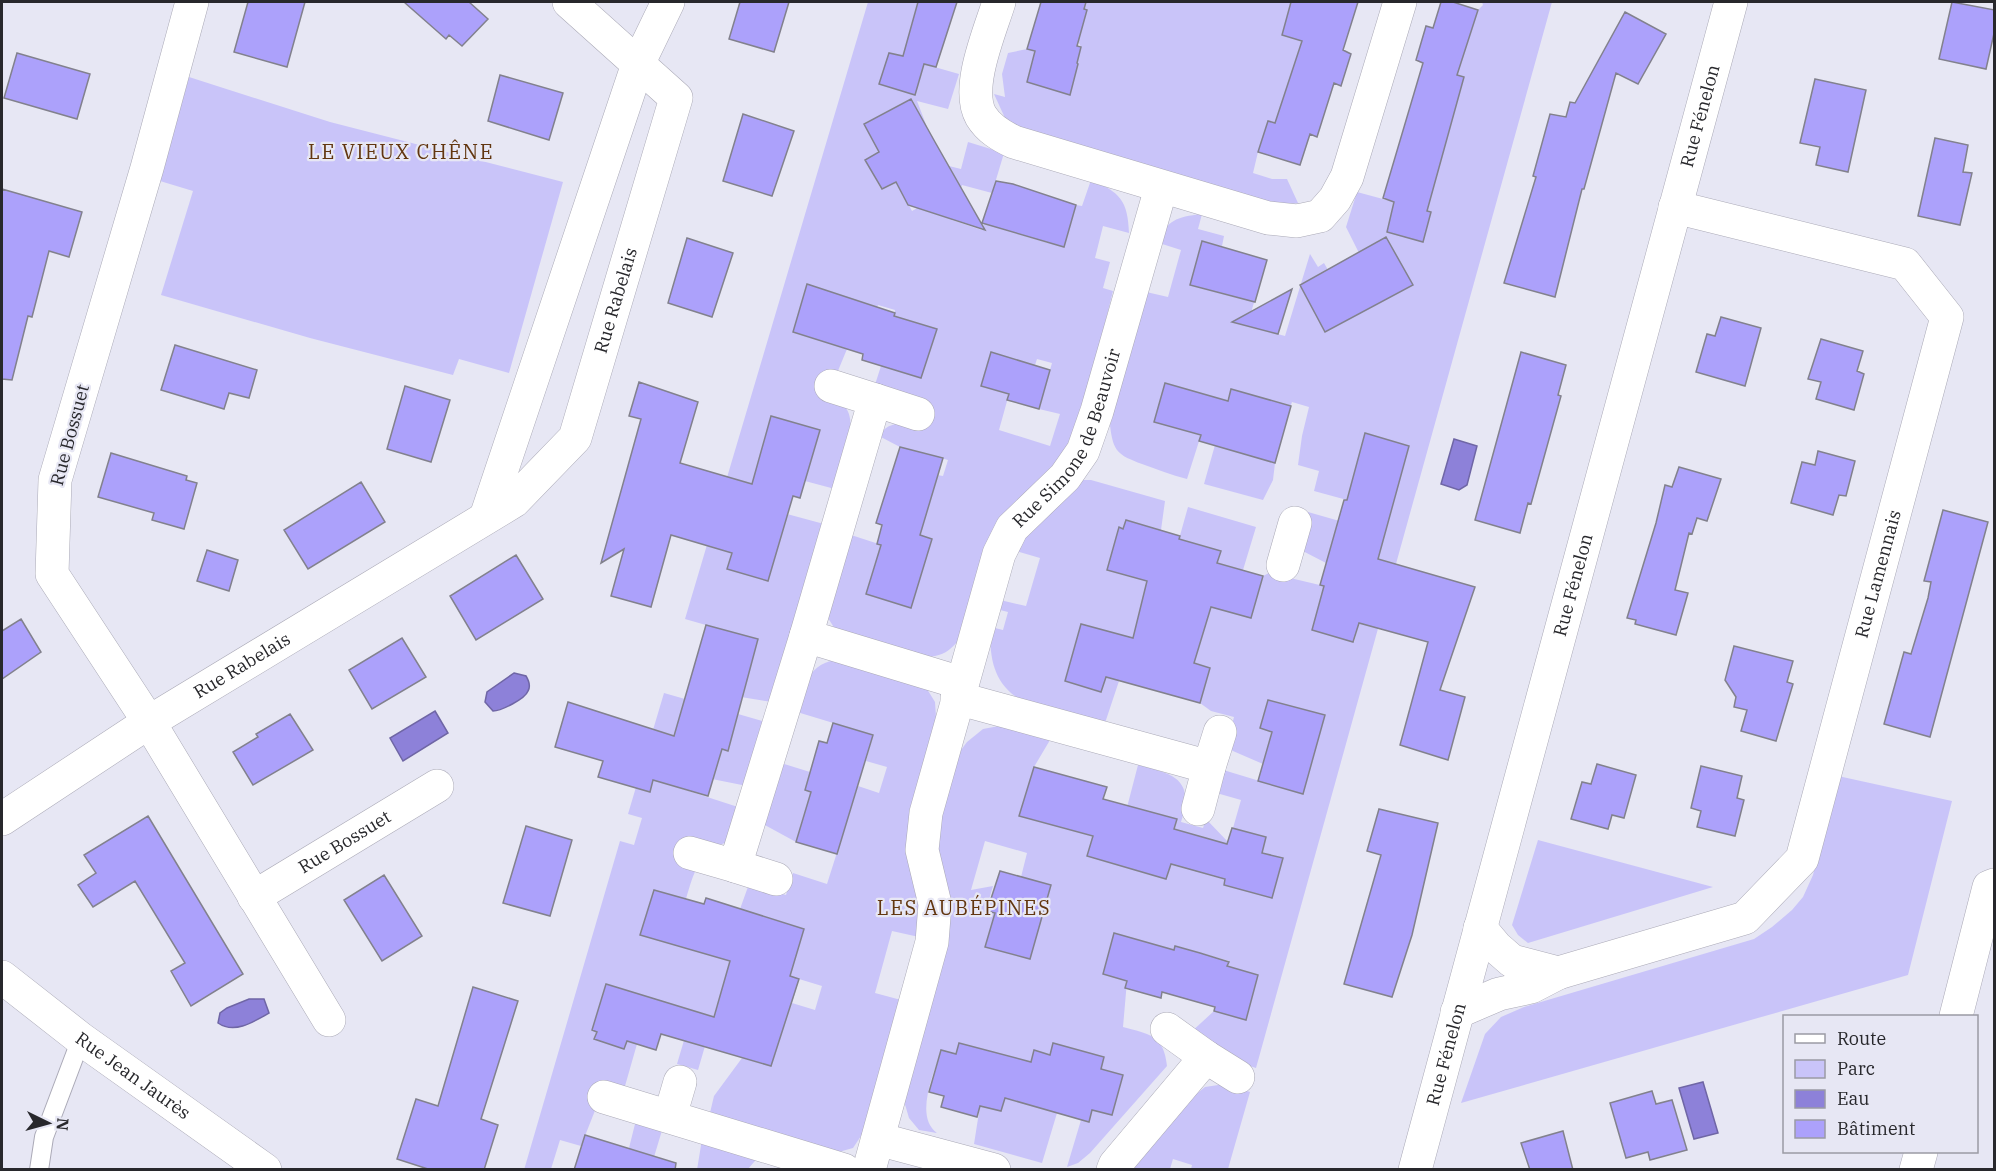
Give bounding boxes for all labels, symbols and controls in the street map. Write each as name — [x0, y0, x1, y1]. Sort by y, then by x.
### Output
street label: Rue Fénelon — [1675, 62, 1725, 170]
district label: LE VIEUX CHÊNE — [308, 138, 494, 165]
street label: Rue Rabelais — [589, 245, 642, 356]
street label: Rue Simone de Beauvoir — [1007, 346, 1125, 532]
street label: Rue Bossuet — [45, 382, 94, 488]
street label: Rue Lamennais — [1850, 507, 1906, 640]
street label: Rue Fénelon — [1548, 531, 1598, 639]
street label: Rue Rabelais — [189, 627, 294, 703]
street label: Rue Bossuet — [294, 805, 395, 878]
district label: LES AUBÉPINES — [877, 894, 1051, 921]
street label: Rue Fénelon — [1421, 1000, 1471, 1108]
legend — [1783, 1015, 1978, 1153]
street label: Rue Jean Jaurès — [71, 1027, 195, 1124]
text: Route — [1837, 1027, 1886, 1050]
text: Parc — [1837, 1057, 1875, 1080]
text: Eau — [1837, 1087, 1869, 1110]
north arrow — [18, 1093, 78, 1153]
text: N — [52, 1117, 73, 1131]
text: Bâtiment — [1837, 1117, 1915, 1140]

